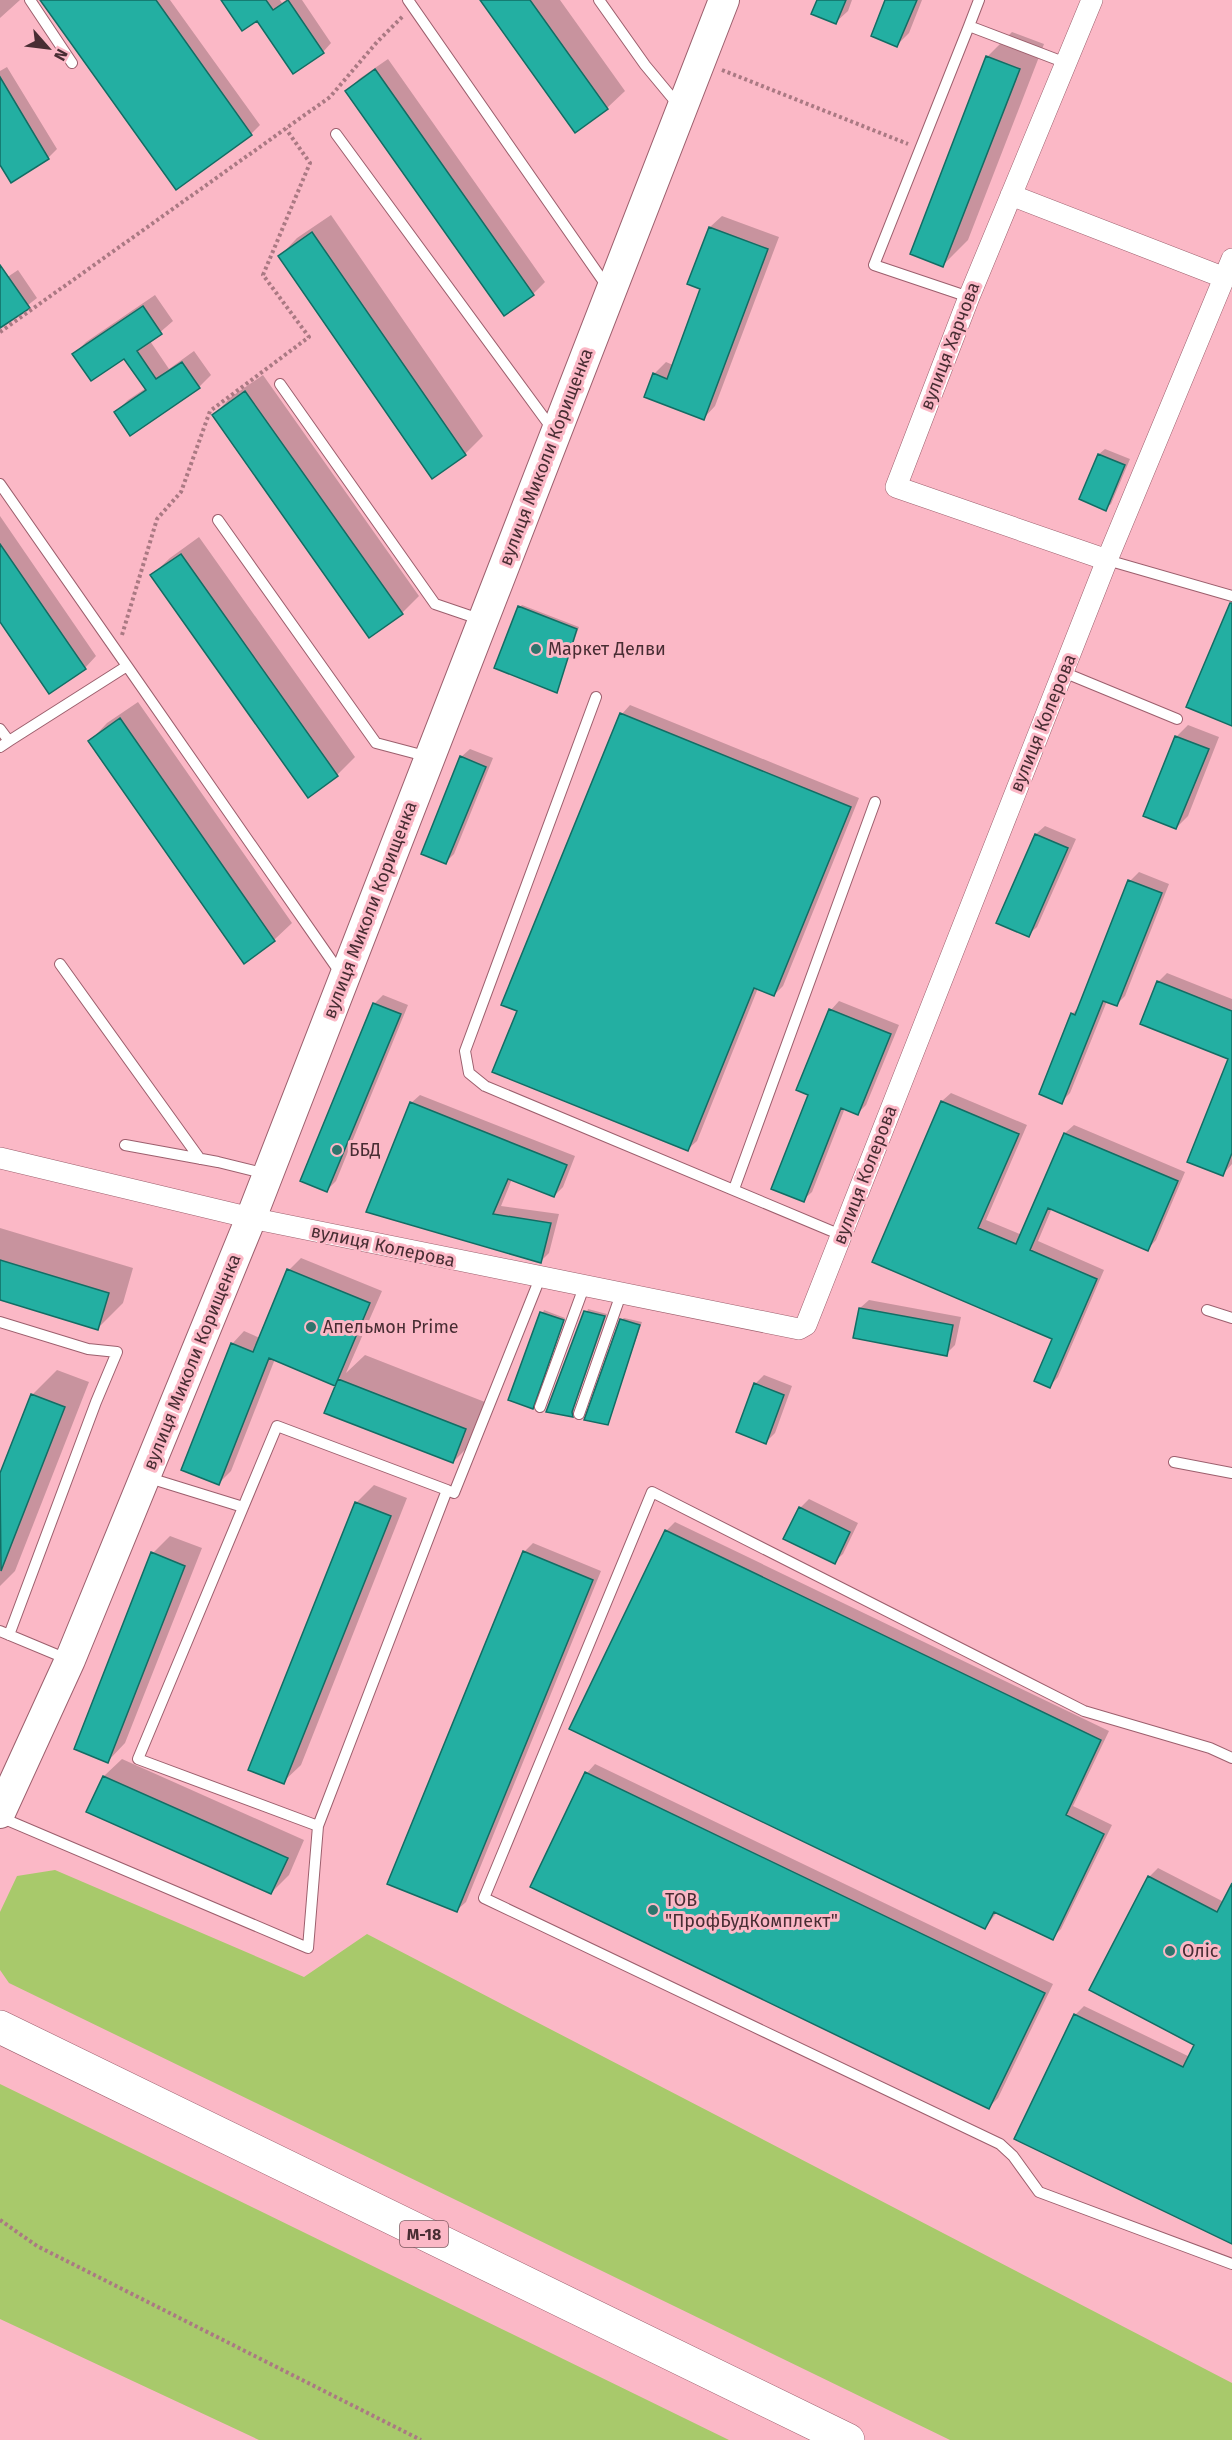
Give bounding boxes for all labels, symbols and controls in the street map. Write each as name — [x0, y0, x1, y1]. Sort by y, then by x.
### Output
north arrow — [18, 18, 78, 78]
text: N — [50, 46, 72, 64]
street label: вулиця Харчова — [915, 279, 985, 413]
street label: вулиця Миколи Корищенка — [494, 345, 598, 569]
place label: Маркет Делви — [548, 638, 666, 660]
marker: Маркет Делви — [529, 642, 543, 656]
street label: вулиця Колерова — [1005, 651, 1081, 795]
street label: вулиця Миколи Корищенка — [318, 798, 422, 1022]
street label: вулиця Колерова — [828, 1103, 902, 1247]
place label: ББД — [349, 1139, 381, 1161]
marker: ББД — [330, 1143, 344, 1157]
street label: вулиця Колерова — [309, 1220, 457, 1272]
street label: вулиця Миколи Корищенка — [139, 1251, 245, 1473]
place label: Апельмон Prime — [323, 1316, 459, 1338]
marker: Апельмон Prime — [304, 1320, 318, 1334]
place label: ТОВ "ПрофБудКомплект" — [665, 1889, 838, 1932]
marker: ТОВ "ПрофБудКомплект" — [646, 1903, 660, 1917]
place label: Оліс — [1182, 1940, 1219, 1962]
marker: Оліс — [1163, 1944, 1177, 1958]
road number: М-18 — [400, 2221, 448, 2247]

